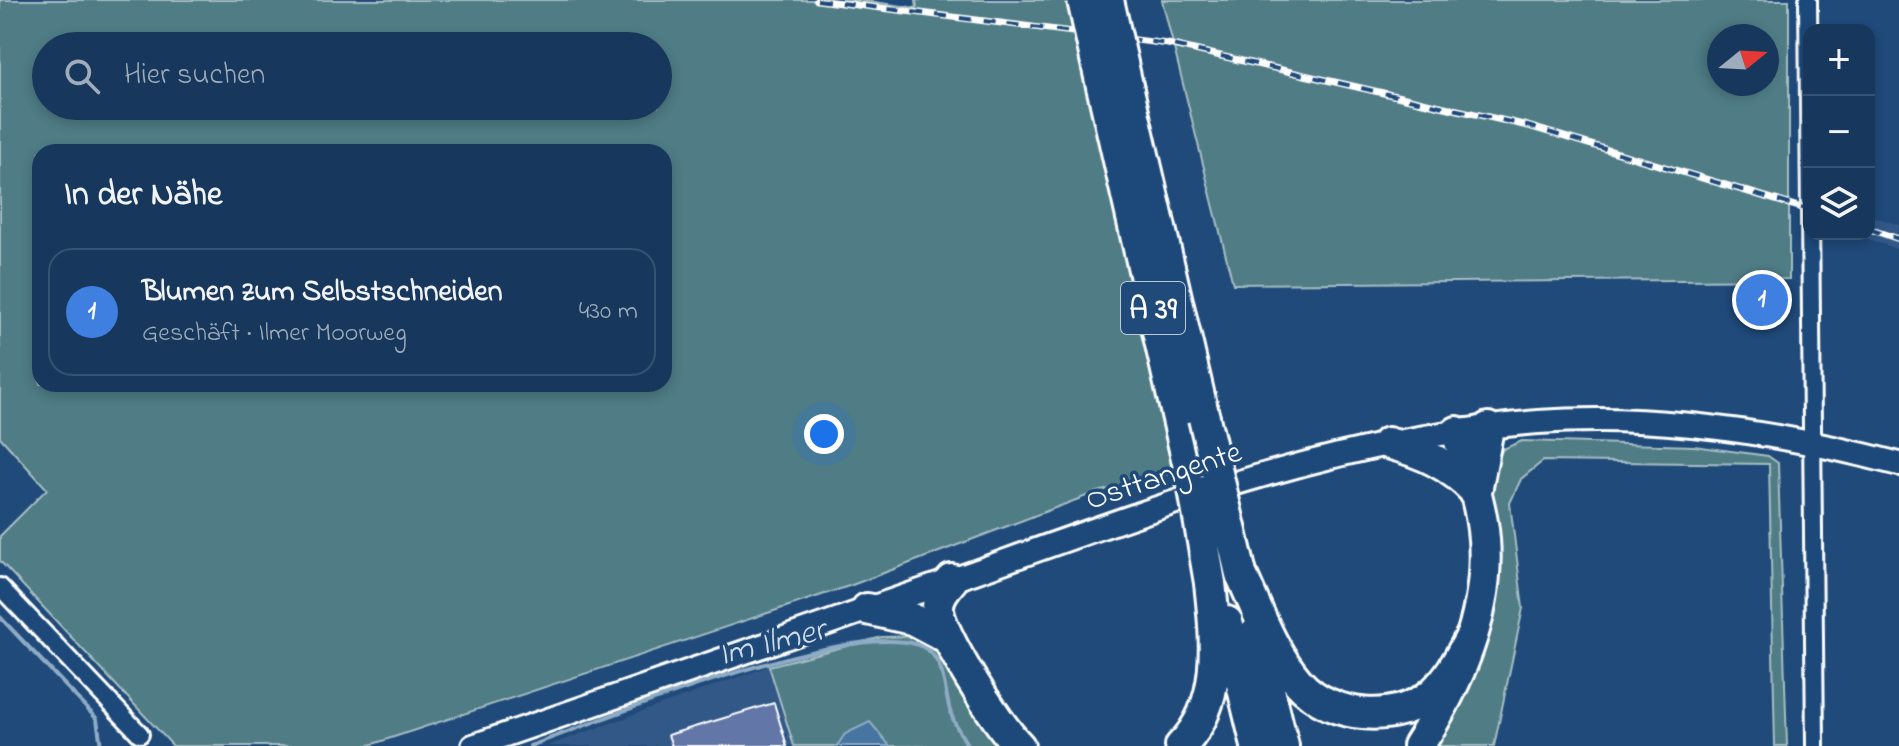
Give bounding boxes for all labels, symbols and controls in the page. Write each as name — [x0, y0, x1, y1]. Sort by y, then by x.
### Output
north arrow — [1707, 24, 1779, 96]
map controls — [1803, 24, 1875, 240]
button: + — [1803, 24, 1875, 96]
search box — [32, 32, 672, 120]
icon: search — [60, 54, 104, 98]
text: Hier suchen — [124, 54, 265, 98]
button: − — [1803, 96, 1875, 168]
button: layers — [1803, 168, 1875, 240]
text: In der Nähe — [64, 171, 222, 221]
pin: 1 — [1736, 270, 1788, 330]
text: Blumen zum Selbstschneiden — [142, 271, 502, 315]
road number: A 39 — [1121, 282, 1185, 334]
text: 1 — [88, 293, 96, 331]
text: 430 m — [579, 293, 638, 331]
text: Geschäft · Ilmer Moorweg — [142, 315, 407, 353]
your location — [804, 414, 844, 454]
street label: Osttangente — [1080, 430, 1249, 525]
water label: Im Ilmer — [713, 605, 835, 681]

